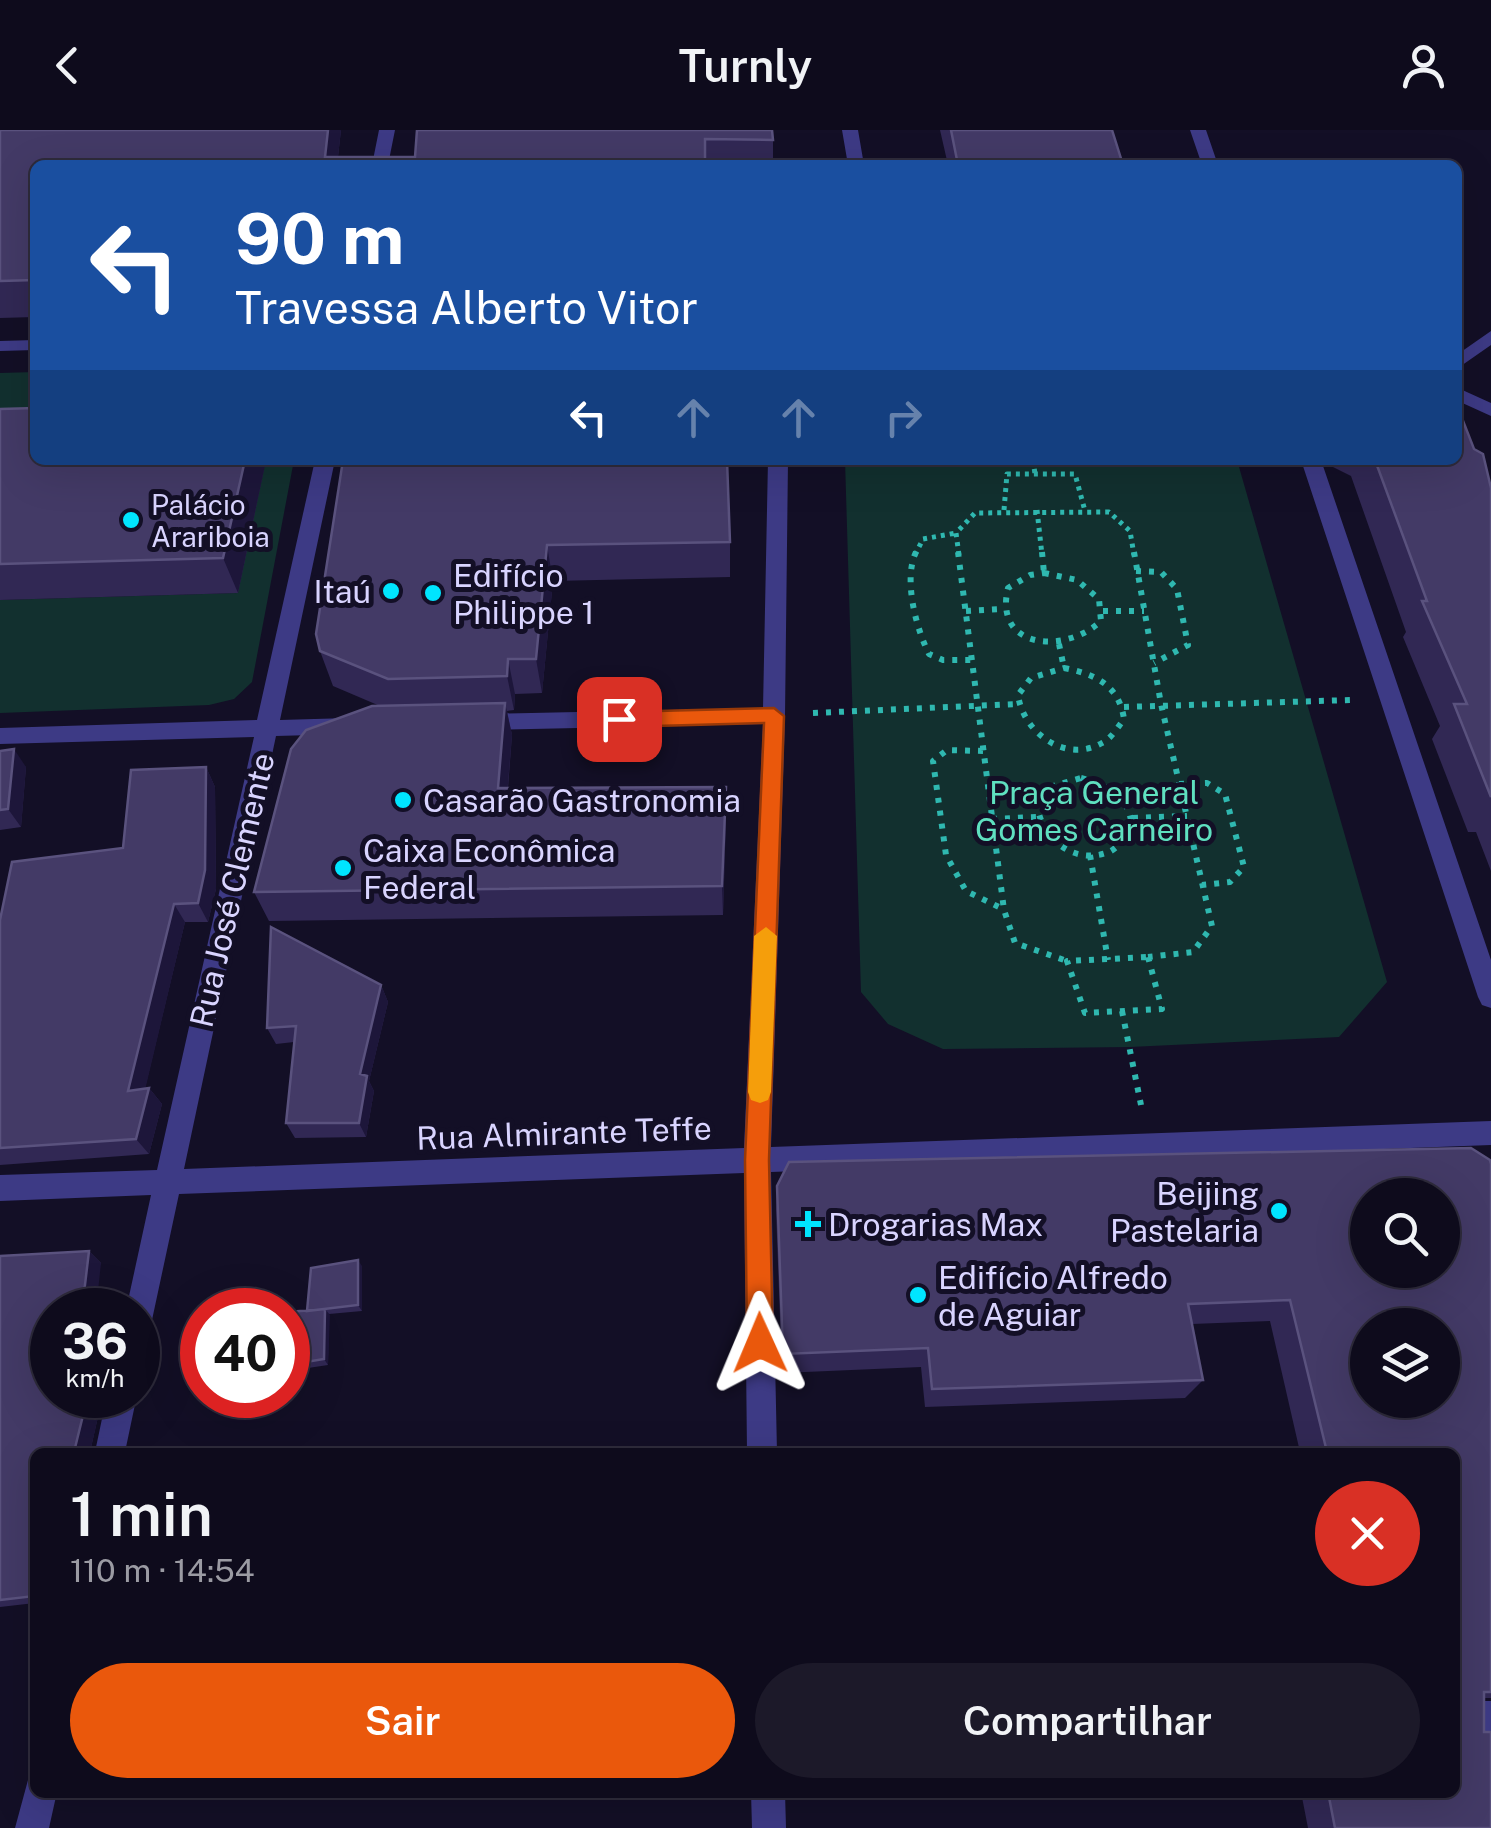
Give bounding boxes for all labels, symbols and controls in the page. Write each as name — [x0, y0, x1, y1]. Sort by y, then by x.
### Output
icon: back — [40, 38, 95, 93]
icon: person — [1396, 38, 1451, 93]
text: Turnly — [679, 39, 812, 92]
text: 90 m — [235, 197, 405, 280]
icon: left — [70, 200, 200, 330]
text: Travessa Alberto Vitor — [235, 281, 698, 334]
icon: left — [561, 390, 616, 445]
icon: ahead — [666, 390, 721, 445]
icon: ahead — [771, 390, 826, 445]
icon: right — [876, 390, 931, 445]
place label: Palácio Arariboia — [151, 488, 270, 553]
marker: Palácio Arariboia — [120, 509, 142, 531]
place label: Edifício Philippe 1 — [453, 557, 594, 631]
place label: Itaú — [313, 573, 371, 610]
marker: Itaú — [380, 580, 402, 602]
marker: Edifício Philippe 1 — [422, 582, 444, 604]
pin — [577, 677, 662, 762]
icon: arrive — [592, 692, 647, 747]
street label: Rua José Clemente — [182, 749, 282, 1031]
park label: Praça General Gomes Carneiro — [975, 774, 1213, 848]
place label: Casarão Gastronomia — [423, 782, 741, 819]
marker: Casarão Gastronomia — [392, 789, 414, 811]
place label: Caixa Econômica Federal — [363, 832, 615, 906]
marker: Caixa Econômica Federal — [332, 857, 354, 879]
street label: Rua Almirante Teffe — [416, 1109, 712, 1157]
place label: Beijing Pastelaria — [1110, 1175, 1259, 1249]
map controls — [1350, 1178, 1460, 1418]
button: search — [1350, 1178, 1460, 1288]
marker: Beijing Pastelaria — [1268, 1200, 1290, 1222]
place label: Drogarias Max — [828, 1206, 1043, 1243]
marker: Drogarias Max — [797, 1213, 819, 1235]
place label: Edifício Alfredo de Aguiar — [938, 1259, 1168, 1333]
marker: Edifício Alfredo de Aguiar — [907, 1284, 929, 1306]
speed limit sign: 40 — [180, 1288, 310, 1418]
position arrow — [708, 1291, 812, 1395]
button: layers — [1350, 1308, 1460, 1418]
text: 36 — [62, 1311, 128, 1370]
text: km/h — [66, 1363, 124, 1393]
text: 1 min — [70, 1479, 213, 1550]
button: close — [1315, 1481, 1420, 1586]
text: 110 m · 14:54 — [70, 1552, 255, 1589]
button: Sair — [70, 1663, 735, 1778]
button: Compartilhar — [755, 1663, 1420, 1778]

